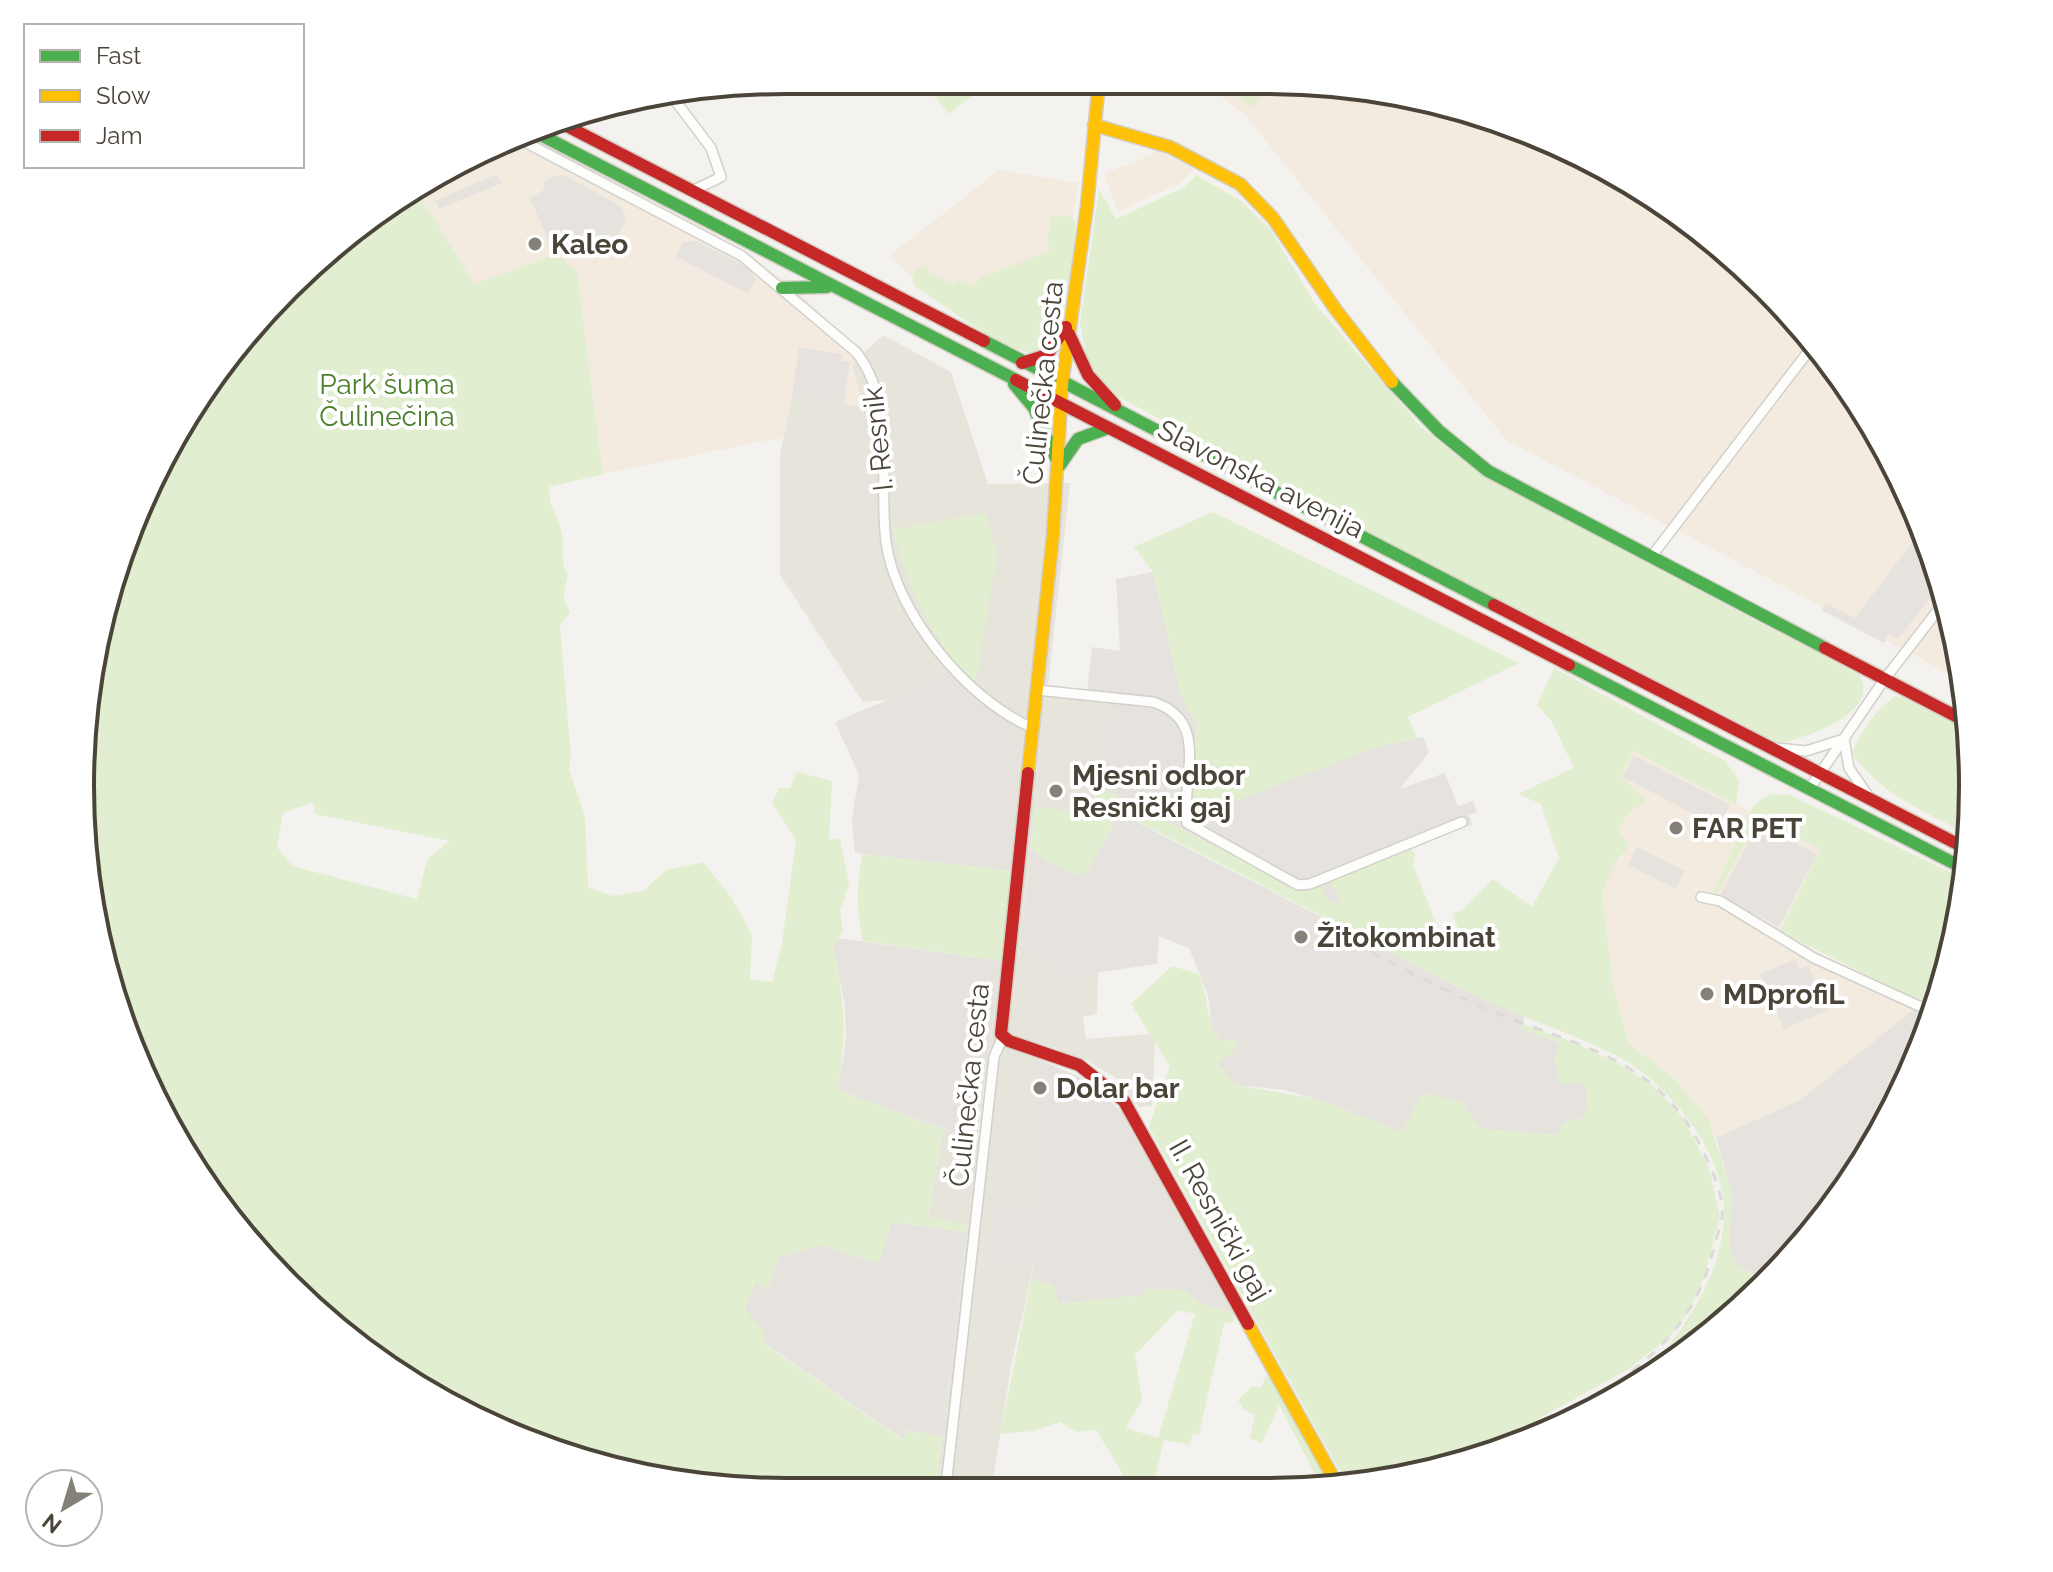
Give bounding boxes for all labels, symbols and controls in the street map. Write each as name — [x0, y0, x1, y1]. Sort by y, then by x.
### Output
legend — [24, 24, 304, 168]
text: Fast — [96, 41, 141, 70]
text: Slow — [96, 81, 151, 110]
text: Jam — [96, 121, 142, 150]
place label: Kaleo — [551, 228, 628, 261]
marker: Kaleo — [526, 235, 544, 253]
street label: Čulinečka cesta — [1016, 279, 1070, 487]
park label: Park šuma Čulinečina — [319, 368, 455, 433]
street label: I. Resnik — [856, 385, 900, 493]
street label: Slavonska avenija — [1152, 413, 1370, 545]
place label: Mjesni odbor Resnički gaj — [1072, 759, 1246, 824]
marker: Mjesni odbor Resnički gaj — [1047, 782, 1065, 800]
place label: FAR PET — [1692, 812, 1802, 845]
marker: FAR PET — [1667, 819, 1685, 837]
place label: Žitokombinat — [1317, 921, 1496, 954]
marker: Žitokombinat — [1292, 928, 1310, 946]
place label: MDprofiL — [1723, 978, 1845, 1011]
street label: Čulinečka cesta — [942, 981, 996, 1189]
marker: MDprofiL — [1698, 985, 1716, 1003]
place label: Dolar bar — [1056, 1072, 1180, 1105]
marker: Dolar bar — [1031, 1079, 1049, 1097]
street label: II. Resnički gaj — [1162, 1134, 1278, 1306]
north arrow — [24, 1468, 104, 1548]
text: N — [37, 1508, 66, 1539]

